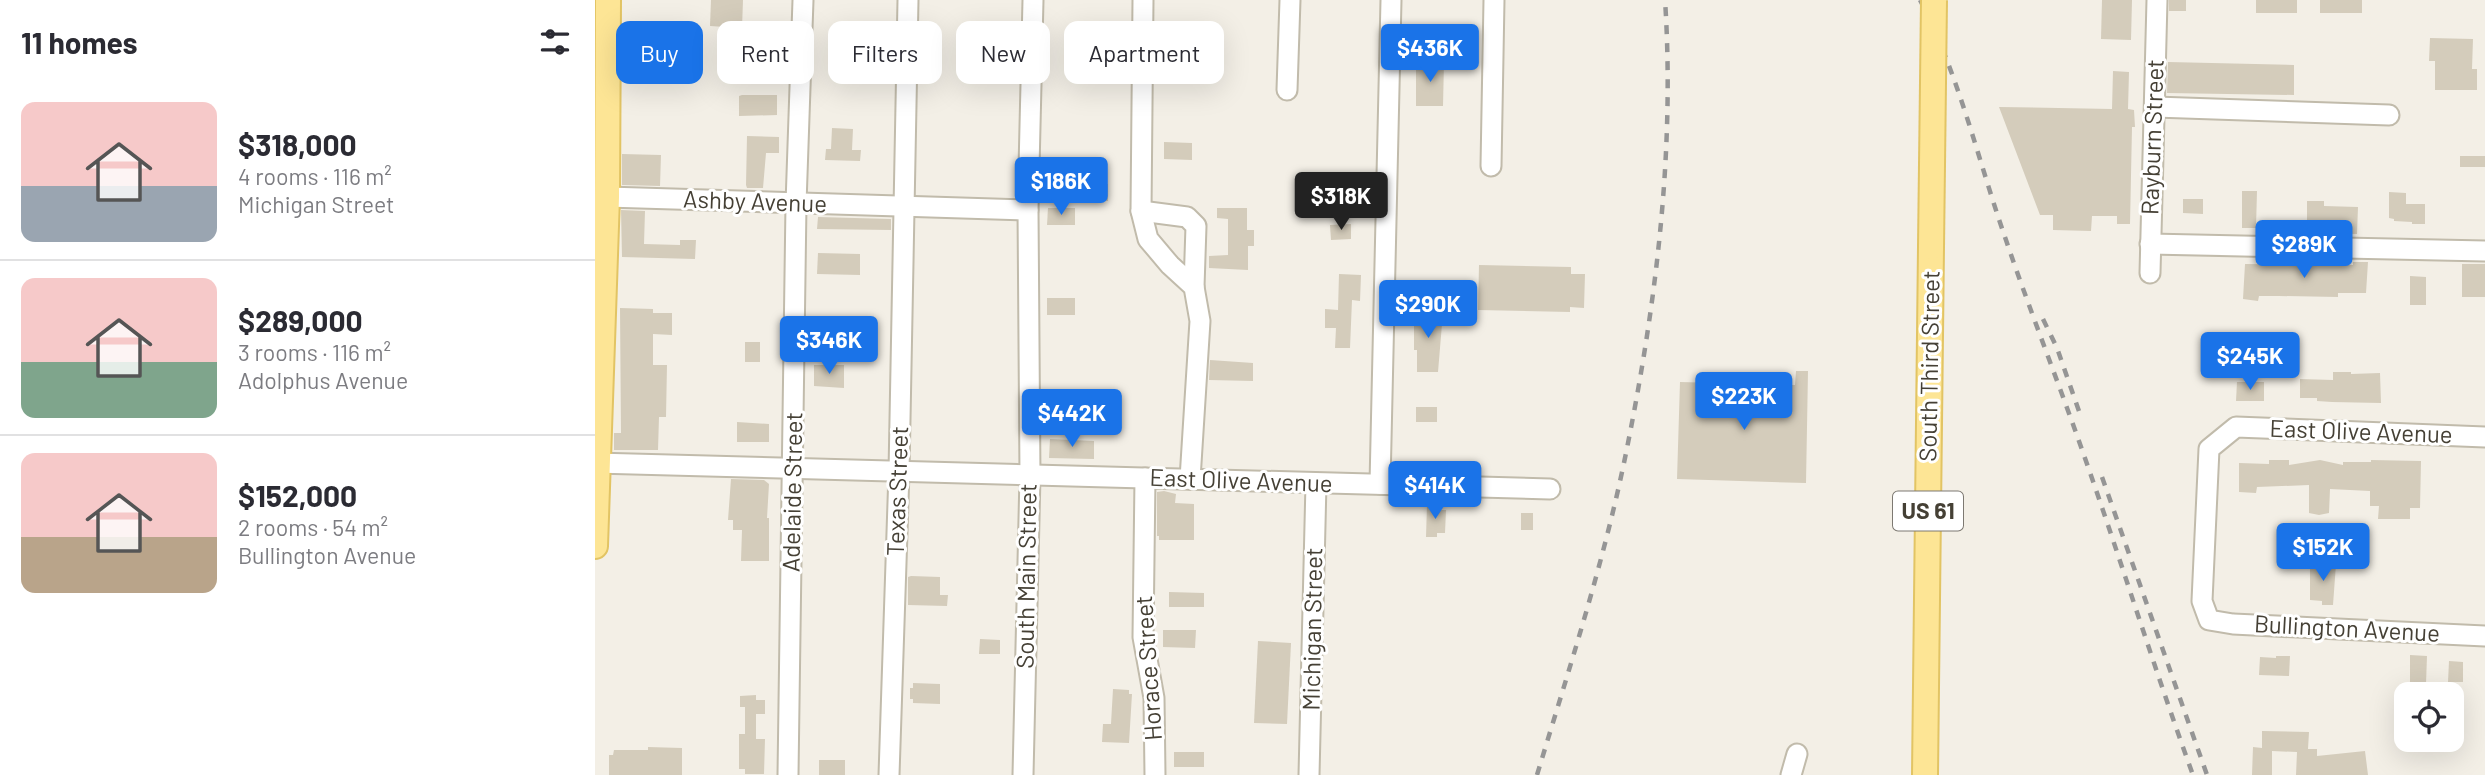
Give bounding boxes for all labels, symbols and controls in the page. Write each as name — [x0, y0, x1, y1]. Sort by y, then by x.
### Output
chip: Buy — [616, 21, 703, 84]
chip: Rent — [717, 21, 814, 84]
chip: Filters — [828, 21, 942, 84]
chip: New — [956, 21, 1050, 84]
chip: Apartment — [1064, 21, 1224, 84]
icon: filters — [536, 23, 574, 61]
text: 11 homes — [21, 24, 138, 60]
pin: $436K — [1381, 24, 1479, 84]
text: $436K — [1397, 33, 1463, 61]
street label: Rayburn Street — [2134, 59, 2169, 215]
text: $318,000 — [238, 126, 357, 162]
icon: home — [77, 130, 161, 214]
pin: $186K — [1012, 158, 1110, 217]
text: 4 rooms · 116 m² — [238, 162, 392, 190]
text: $186K — [1031, 166, 1091, 194]
pin: $318K — [1292, 173, 1390, 232]
text: $318K — [1311, 181, 1371, 209]
street label: Ashby Avenue — [683, 183, 828, 218]
text: Michigan Street — [238, 190, 394, 218]
pin: $289K — [2255, 220, 2353, 280]
text: $289K — [2271, 229, 2337, 257]
street label: South Third Street — [1912, 270, 1945, 462]
pin: $290K — [1379, 280, 1477, 340]
text: $290K — [1395, 289, 1461, 317]
text: $289,000 — [238, 302, 363, 338]
icon: home — [77, 306, 161, 390]
pin: $346K — [780, 316, 878, 376]
text: $346K — [796, 325, 862, 353]
pin: $245K — [2201, 332, 2299, 392]
text: 3 rooms · 116 m² — [238, 338, 391, 366]
text: $245K — [2217, 341, 2283, 369]
text: Adolphus Avenue — [238, 366, 408, 394]
pin: $223K — [1695, 372, 1793, 432]
text: $223K — [1711, 381, 1777, 409]
pin: $442K — [1023, 390, 1121, 449]
text: $442K — [1038, 398, 1106, 426]
street label: Adelaide Street — [776, 412, 807, 572]
street label: East Olive Avenue — [2269, 413, 2453, 448]
street label: Texas Street — [880, 425, 913, 556]
street label: East Olive Avenue — [1149, 462, 1333, 497]
pin: $414K — [1386, 462, 1484, 521]
text: $414K — [1404, 470, 1466, 498]
text: $152,000 — [238, 477, 357, 513]
icon: home — [77, 481, 161, 565]
street label: South Main Street — [1009, 483, 1042, 669]
road number: US 61 — [1893, 491, 1963, 530]
text: 2 rooms · 54 m² — [238, 513, 388, 541]
pin: $152K — [2274, 524, 2372, 583]
text: $152K — [2293, 532, 2353, 560]
text: Bullington Avenue — [238, 541, 416, 569]
street label: Michigan Street — [1296, 547, 1327, 711]
street label: Horace Street — [1128, 595, 1167, 742]
street label: Bullington Avenue — [2253, 608, 2441, 647]
map controls — [2394, 682, 2464, 752]
button: locate — [2394, 682, 2464, 752]

